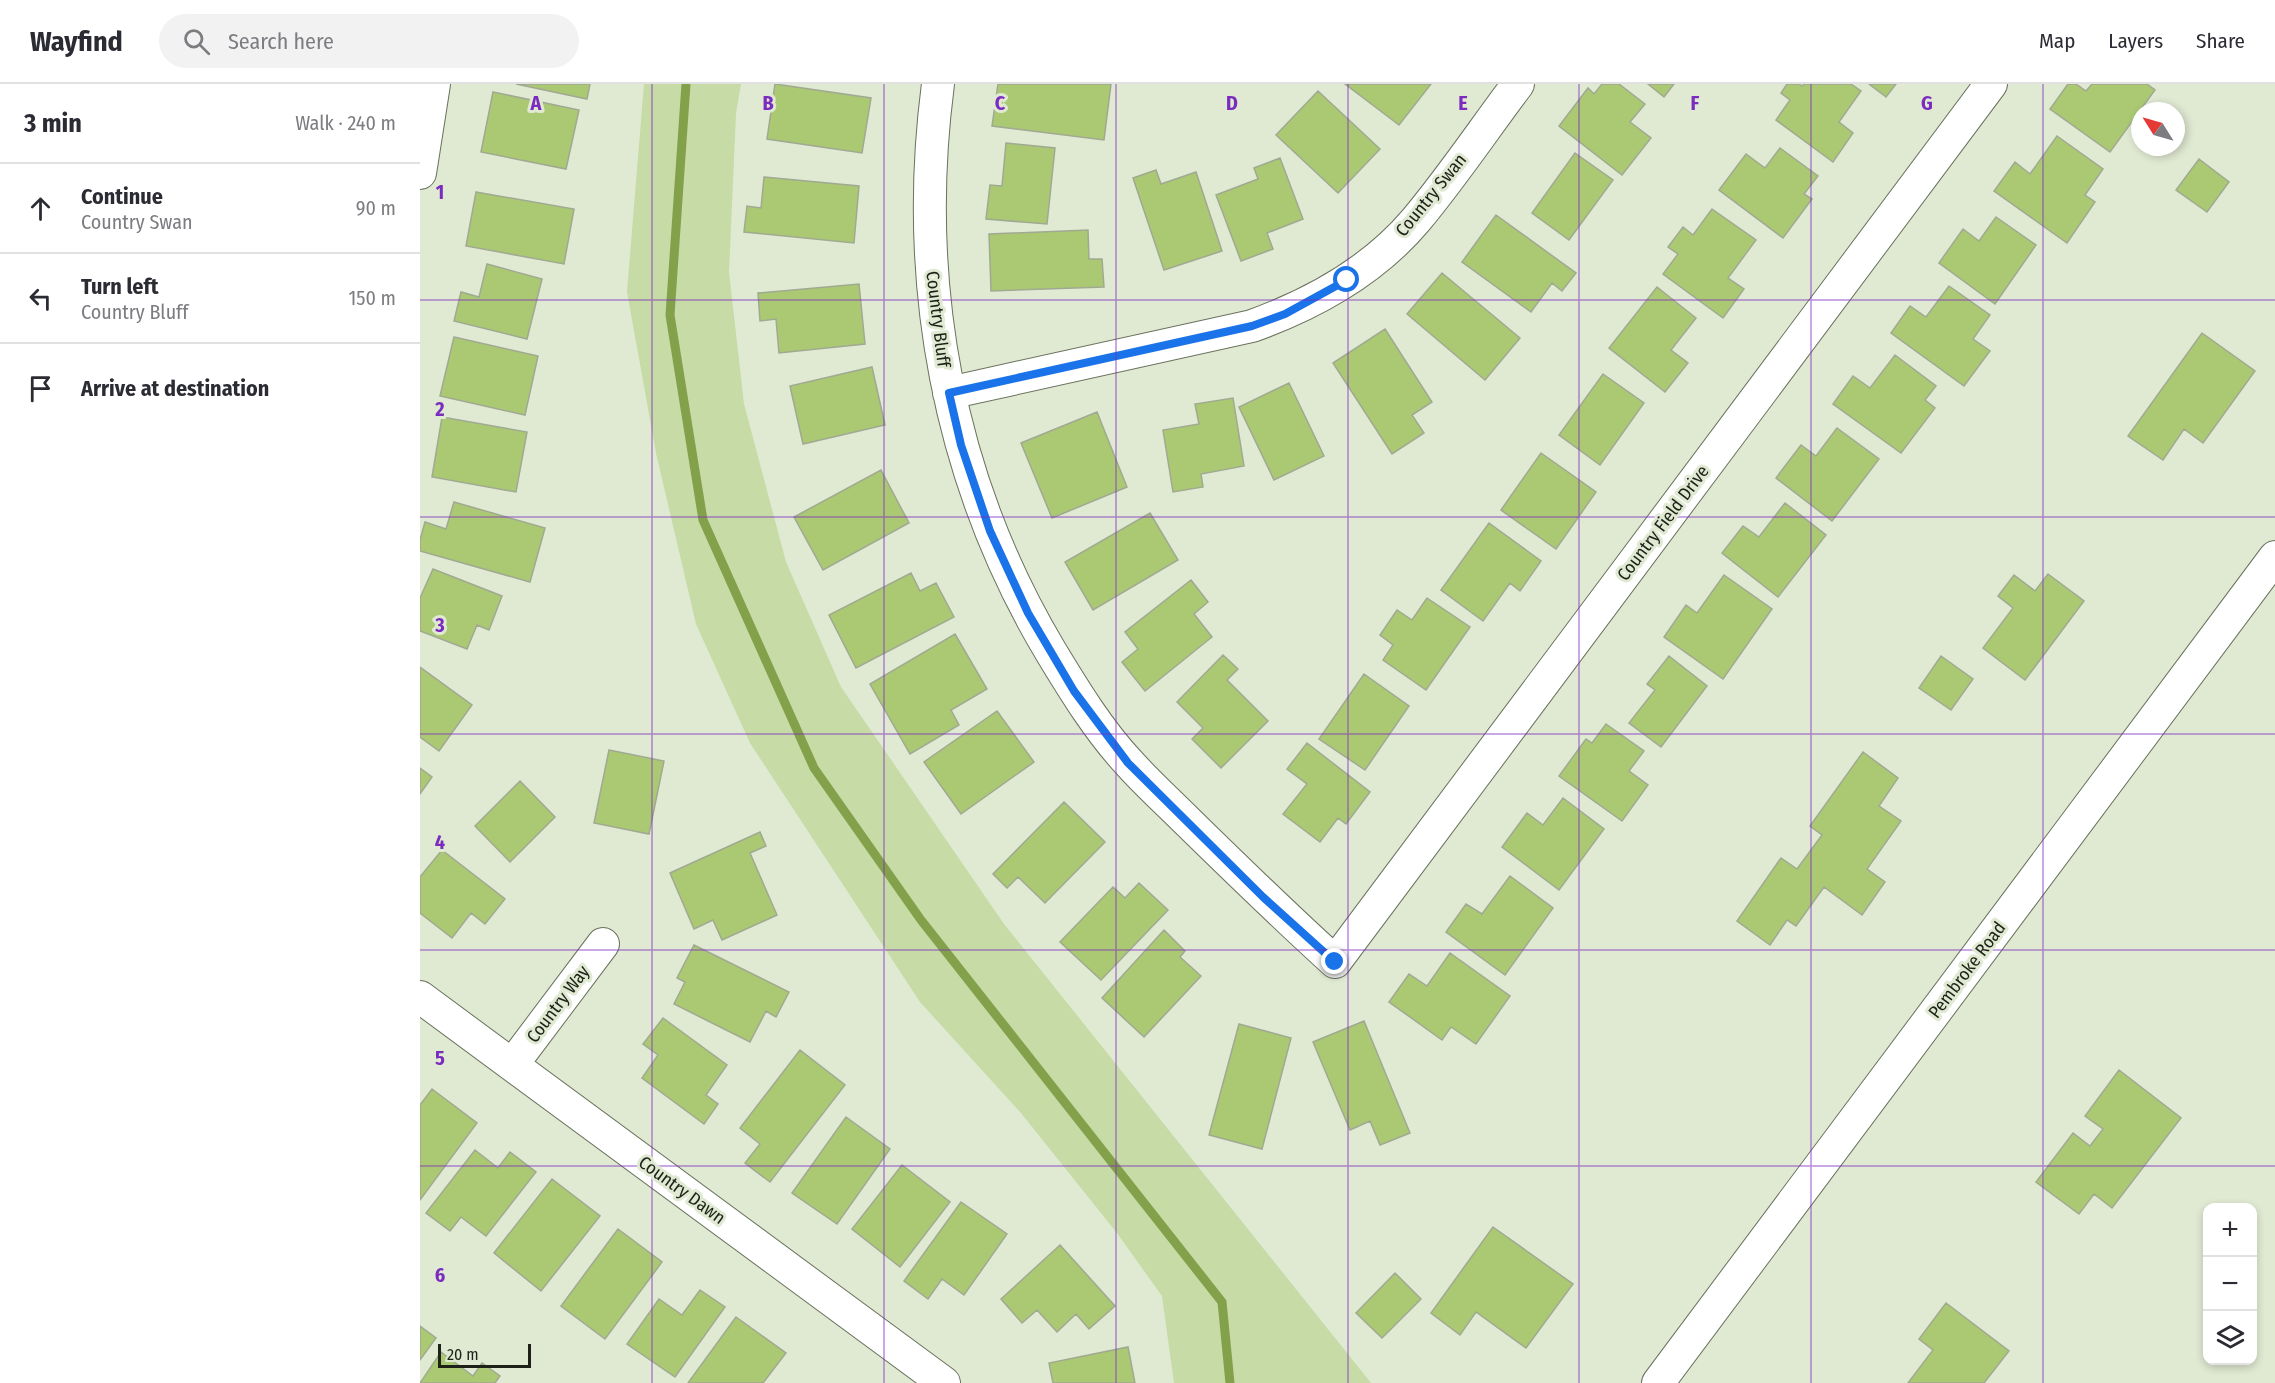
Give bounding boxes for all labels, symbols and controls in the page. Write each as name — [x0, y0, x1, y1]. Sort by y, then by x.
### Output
search box — [159, 14, 579, 68]
text: Wayfind — [30, 25, 123, 58]
icon: search — [180, 25, 213, 58]
text: Search here — [228, 28, 334, 55]
text: Map — [2039, 28, 2075, 54]
text: Layers — [2108, 28, 2163, 54]
text: Share — [2196, 28, 2245, 54]
text: A — [530, 91, 543, 115]
text: B — [762, 91, 774, 115]
text: C — [995, 91, 1006, 115]
text: D — [1226, 91, 1238, 115]
text: E — [1458, 91, 1468, 115]
text: F — [1691, 91, 1700, 115]
text: G — [1921, 91, 1933, 115]
north arrow — [2131, 102, 2185, 156]
text: 3 min — [24, 108, 82, 139]
text: Walk · 240 m — [295, 111, 396, 135]
street label: Country Swan — [1391, 149, 1471, 241]
text: 1 — [436, 180, 444, 204]
text: Continue — [81, 183, 163, 210]
icon: ahead — [24, 192, 57, 225]
text: 90 m — [356, 196, 396, 220]
text: Country Swan — [81, 210, 193, 234]
route start — [1333, 266, 1359, 292]
street label: Country Bluff — [921, 270, 955, 370]
text: Turn left — [81, 273, 159, 300]
icon: left — [24, 282, 57, 315]
text: 150 m — [349, 286, 396, 310]
text: Country Bluff — [81, 300, 188, 324]
icon: arrive — [24, 372, 57, 405]
text: Arrive at destination — [81, 375, 269, 402]
text: 2 — [434, 397, 445, 421]
street label: Country Field Drive — [1612, 461, 1714, 585]
text: 3 — [434, 613, 445, 637]
text: 4 — [435, 830, 445, 854]
street label: Pembroke Road — [1924, 917, 2010, 1023]
route end — [1321, 948, 1347, 974]
street label: Country Way — [522, 961, 594, 1047]
text: 5 — [435, 1046, 445, 1070]
street label: Country Dawn — [634, 1151, 730, 1229]
map controls — [2203, 1203, 2257, 1365]
button: + — [2203, 1203, 2257, 1257]
button: − — [2203, 1257, 2257, 1311]
text: 6 — [435, 1263, 445, 1287]
button: layers — [2203, 1311, 2257, 1365]
scale bar — [438, 1341, 531, 1368]
text: 20 m — [447, 1345, 478, 1364]

